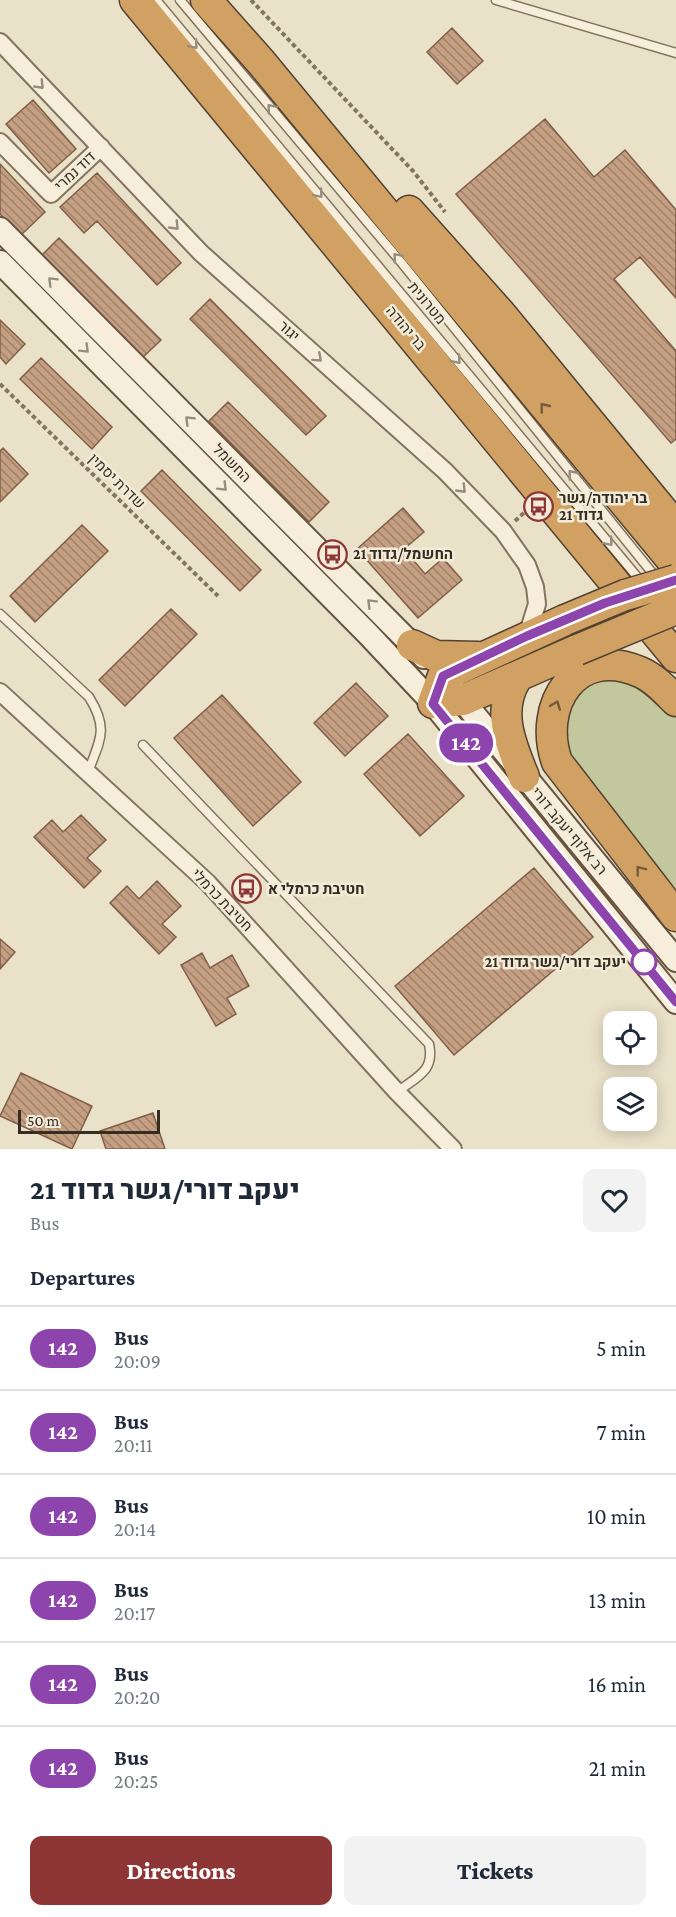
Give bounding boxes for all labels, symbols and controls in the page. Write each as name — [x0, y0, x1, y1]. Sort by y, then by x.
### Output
one-way arrow — [186, 38, 197, 49]
one-way arrow — [33, 77, 44, 88]
one-way arrow — [268, 104, 279, 115]
street label: דוד נמרי — [51, 148, 99, 194]
one-way arrow — [312, 187, 323, 198]
one-way arrow — [168, 219, 179, 229]
one-way arrow — [393, 253, 404, 264]
one-way arrow — [48, 278, 59, 288]
street label: מטרונית — [405, 279, 449, 327]
street label: בר יהודה — [383, 303, 429, 353]
street label: יגור — [275, 318, 303, 344]
one-way arrow — [78, 341, 89, 352]
one-way arrow — [312, 351, 322, 362]
one-way arrow — [450, 353, 461, 364]
one-way arrow — [541, 403, 552, 414]
one-way arrow — [186, 416, 196, 427]
street label: החשמל — [210, 441, 254, 485]
street label: שדרת יסמין — [86, 450, 148, 512]
one-way arrow — [568, 470, 579, 481]
one-way arrow — [215, 480, 226, 491]
one-way arrow — [455, 482, 466, 493]
place label: בר יהודה/גשר גדוד 21 — [559, 490, 647, 523]
bus stop icon: בר יהודה/גשר גדוד 21 — [522, 491, 554, 523]
one-way arrow — [602, 535, 613, 546]
bus stop icon: החשמל/גדוד 21 — [316, 538, 348, 570]
place label: החשמל/גדוד 21 — [353, 546, 453, 562]
one-way arrow — [367, 600, 378, 611]
one-way arrow — [549, 700, 562, 711]
line badge: 142 — [432, 724, 500, 762]
text: 142 — [451, 731, 481, 755]
street label: רב אלוף יעקב דורי — [528, 784, 610, 878]
street label: חטיבת כרמלי — [188, 866, 256, 934]
one-way arrow — [636, 866, 647, 877]
bus stop icon: חטיבת כרמלי א — [231, 873, 263, 905]
place label: חטיבת כרמלי א — [268, 881, 365, 897]
marker: יעקב דורי/גשר גדוד 21 — [631, 949, 657, 975]
place label: יעקב דורי/גשר גדוד 21 — [485, 954, 626, 970]
map controls — [603, 1011, 657, 1131]
button: locate — [603, 1011, 657, 1065]
button: layers — [603, 1077, 657, 1131]
scale bar — [18, 1107, 160, 1134]
text: 50 m — [27, 1112, 59, 1129]
button: heart — [583, 1169, 646, 1232]
text: יעקב דורי/גשר גדוד 21 — [30, 1174, 300, 1205]
text: Bus — [30, 1212, 59, 1234]
text: Departures — [30, 1265, 135, 1290]
text: Bus — [114, 1325, 148, 1350]
text: 142 — [48, 1336, 78, 1360]
text: 5 min — [596, 1336, 646, 1361]
text: 20:09 — [114, 1350, 161, 1372]
text: Bus — [114, 1409, 148, 1434]
text: 142 — [48, 1420, 78, 1444]
text: 7 min — [596, 1420, 646, 1445]
text: 20:11 — [114, 1434, 153, 1456]
text: Bus — [114, 1493, 148, 1518]
text: 142 — [48, 1504, 78, 1528]
text: 10 min — [587, 1504, 646, 1529]
text: 20:14 — [114, 1518, 156, 1540]
text: Bus — [114, 1577, 148, 1602]
text: 142 — [48, 1588, 78, 1612]
text: 13 min — [589, 1588, 646, 1613]
text: 20:17 — [114, 1602, 155, 1624]
text: Bus — [114, 1661, 148, 1686]
text: 142 — [48, 1672, 78, 1696]
text: 16 min — [588, 1672, 646, 1697]
text: 20:20 — [114, 1686, 160, 1708]
text: Bus — [114, 1745, 148, 1770]
text: 142 — [48, 1756, 78, 1780]
text: 21 min — [589, 1756, 646, 1781]
text: 20:25 — [114, 1770, 158, 1792]
button: Directions — [30, 1836, 332, 1905]
button: Tickets — [344, 1836, 646, 1905]

